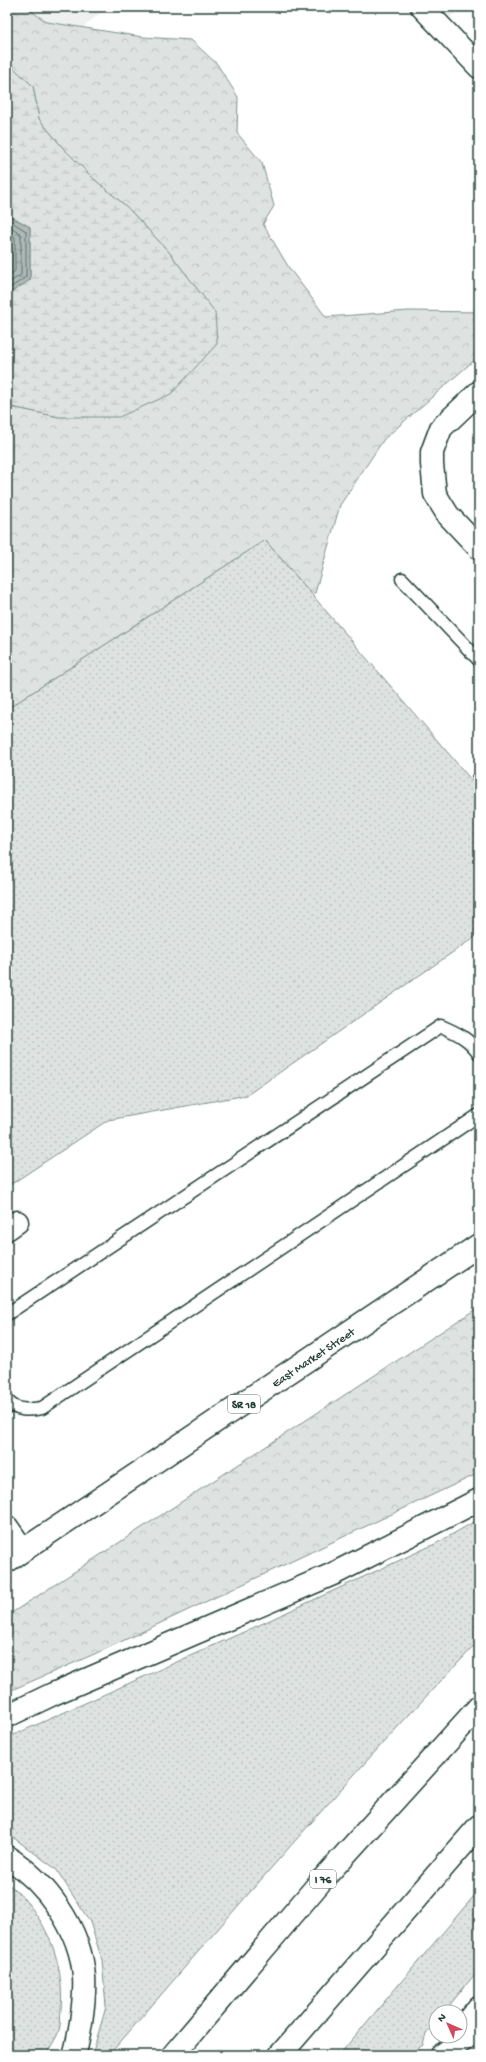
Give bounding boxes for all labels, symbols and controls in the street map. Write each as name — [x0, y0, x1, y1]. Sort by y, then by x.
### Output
street label: East Market Street — [270, 1325, 359, 1392]
road number: SR 18 — [228, 1395, 260, 1413]
road number: I 76 — [310, 1870, 336, 1888]
north arrow — [428, 2004, 468, 2044]
text: N — [436, 2012, 449, 2025]

